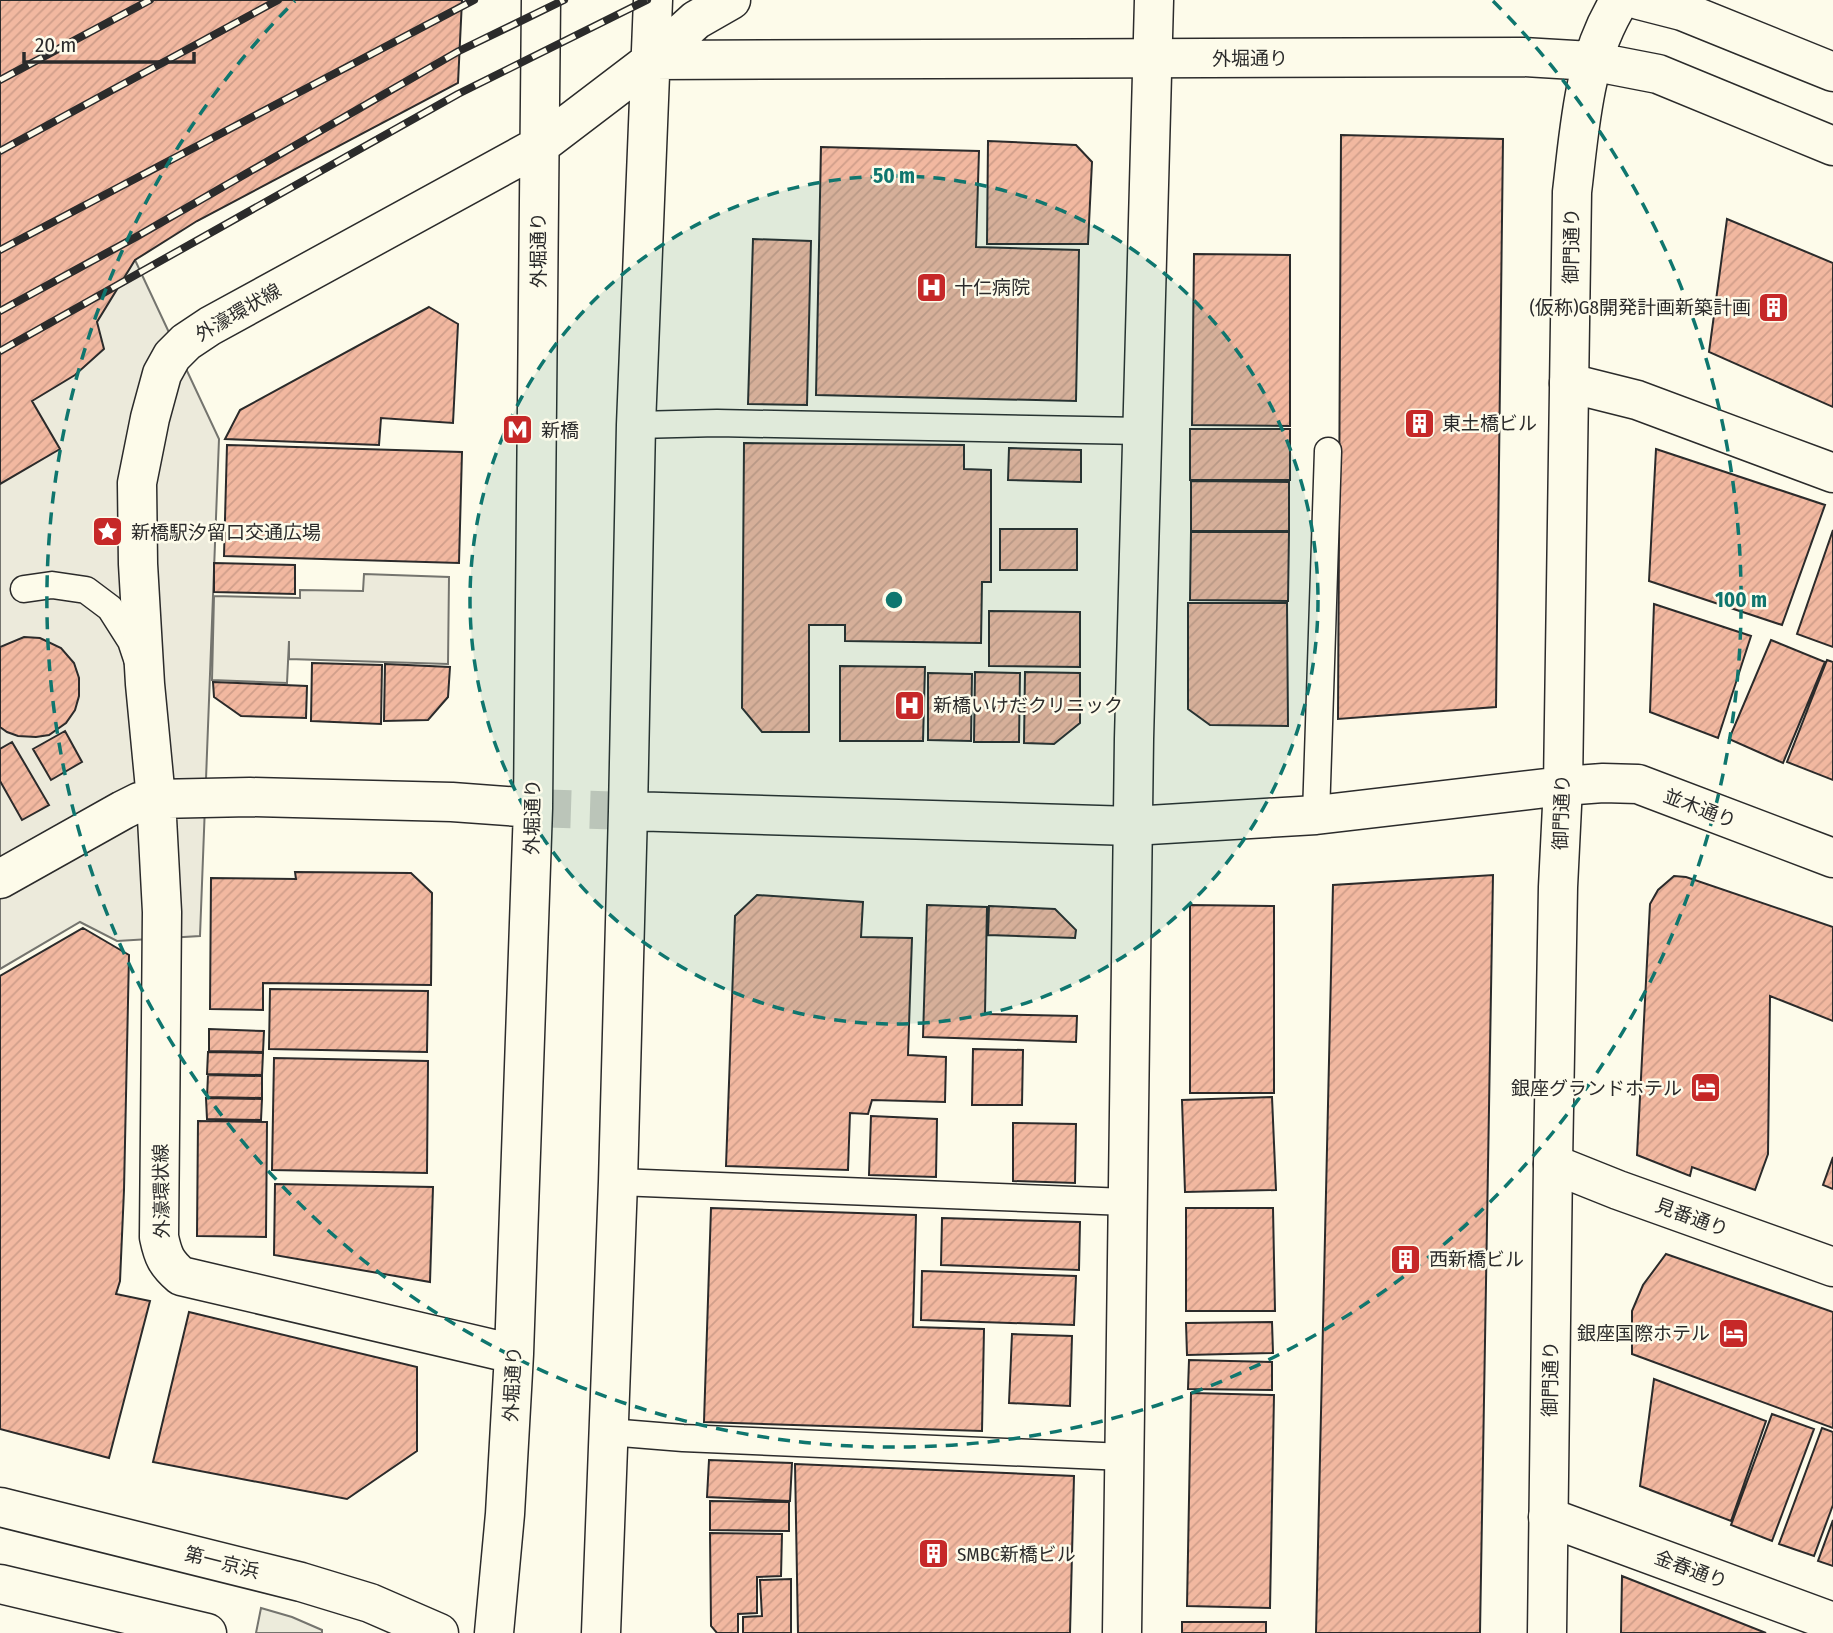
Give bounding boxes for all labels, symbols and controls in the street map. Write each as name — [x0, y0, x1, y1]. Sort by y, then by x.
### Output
scale bar — [24, 21, 194, 65]
text: 20 m — [35, 32, 76, 58]
street label: 外堀通り — [1212, 47, 1288, 70]
text: 50 m — [873, 163, 915, 189]
street label: 御門通り — [1559, 208, 1584, 284]
street label: 外堀通り — [527, 212, 550, 288]
hospital icon: 十仁病院 — [914, 270, 948, 304]
place label: 十仁病院 — [954, 276, 1030, 299]
street label: 外濠環状線 — [191, 279, 285, 346]
building icon: (仮称)G8開発計画新築計画 — [1757, 290, 1791, 324]
place label: (仮称)G8開発計画新築計画 — [1529, 296, 1751, 319]
building icon: 東土橋ビル — [1402, 406, 1436, 440]
place label: 東土橋ビル — [1442, 412, 1537, 435]
metro station icon: 新橋 — [501, 413, 535, 447]
place label: 新橋 — [541, 419, 579, 442]
place icon: 新橋駅汐留口交通広場 — [91, 515, 125, 549]
place label: 新橋駅汐留口交通広場 — [131, 521, 321, 544]
text: 100 m — [1715, 587, 1767, 613]
centre of rings — [882, 588, 906, 612]
hospital icon: 新橋いけだクリニック — [893, 688, 927, 722]
place label: 新橋いけだクリニック — [933, 694, 1123, 717]
street label: 御門通り — [1549, 774, 1574, 850]
street label: 外堀通り — [520, 779, 545, 855]
street label: 並木通り — [1660, 784, 1739, 833]
hotel icon: 銀座グランドホテル — [1688, 1071, 1722, 1105]
place label: 銀座グランドホテル — [1511, 1077, 1682, 1100]
street label: 外濠環状線 — [149, 1143, 174, 1239]
street label: 見番通り — [1652, 1194, 1731, 1241]
building icon: 西新橋ビル — [1389, 1242, 1423, 1276]
place label: 西新橋ビル — [1429, 1248, 1524, 1271]
hotel icon: 銀座国際ホテル — [1716, 1316, 1750, 1350]
place label: 銀座国際ホテル — [1577, 1322, 1710, 1345]
street label: 御門通り — [1538, 1341, 1563, 1417]
street label: 外堀通り — [499, 1345, 526, 1423]
building icon: SMBC新橋ビル — [917, 1537, 951, 1571]
street label: 第一京浜 — [182, 1542, 262, 1583]
place label: SMBC新橋ビル — [957, 1543, 1076, 1566]
street label: 金春通り — [1651, 1546, 1730, 1593]

